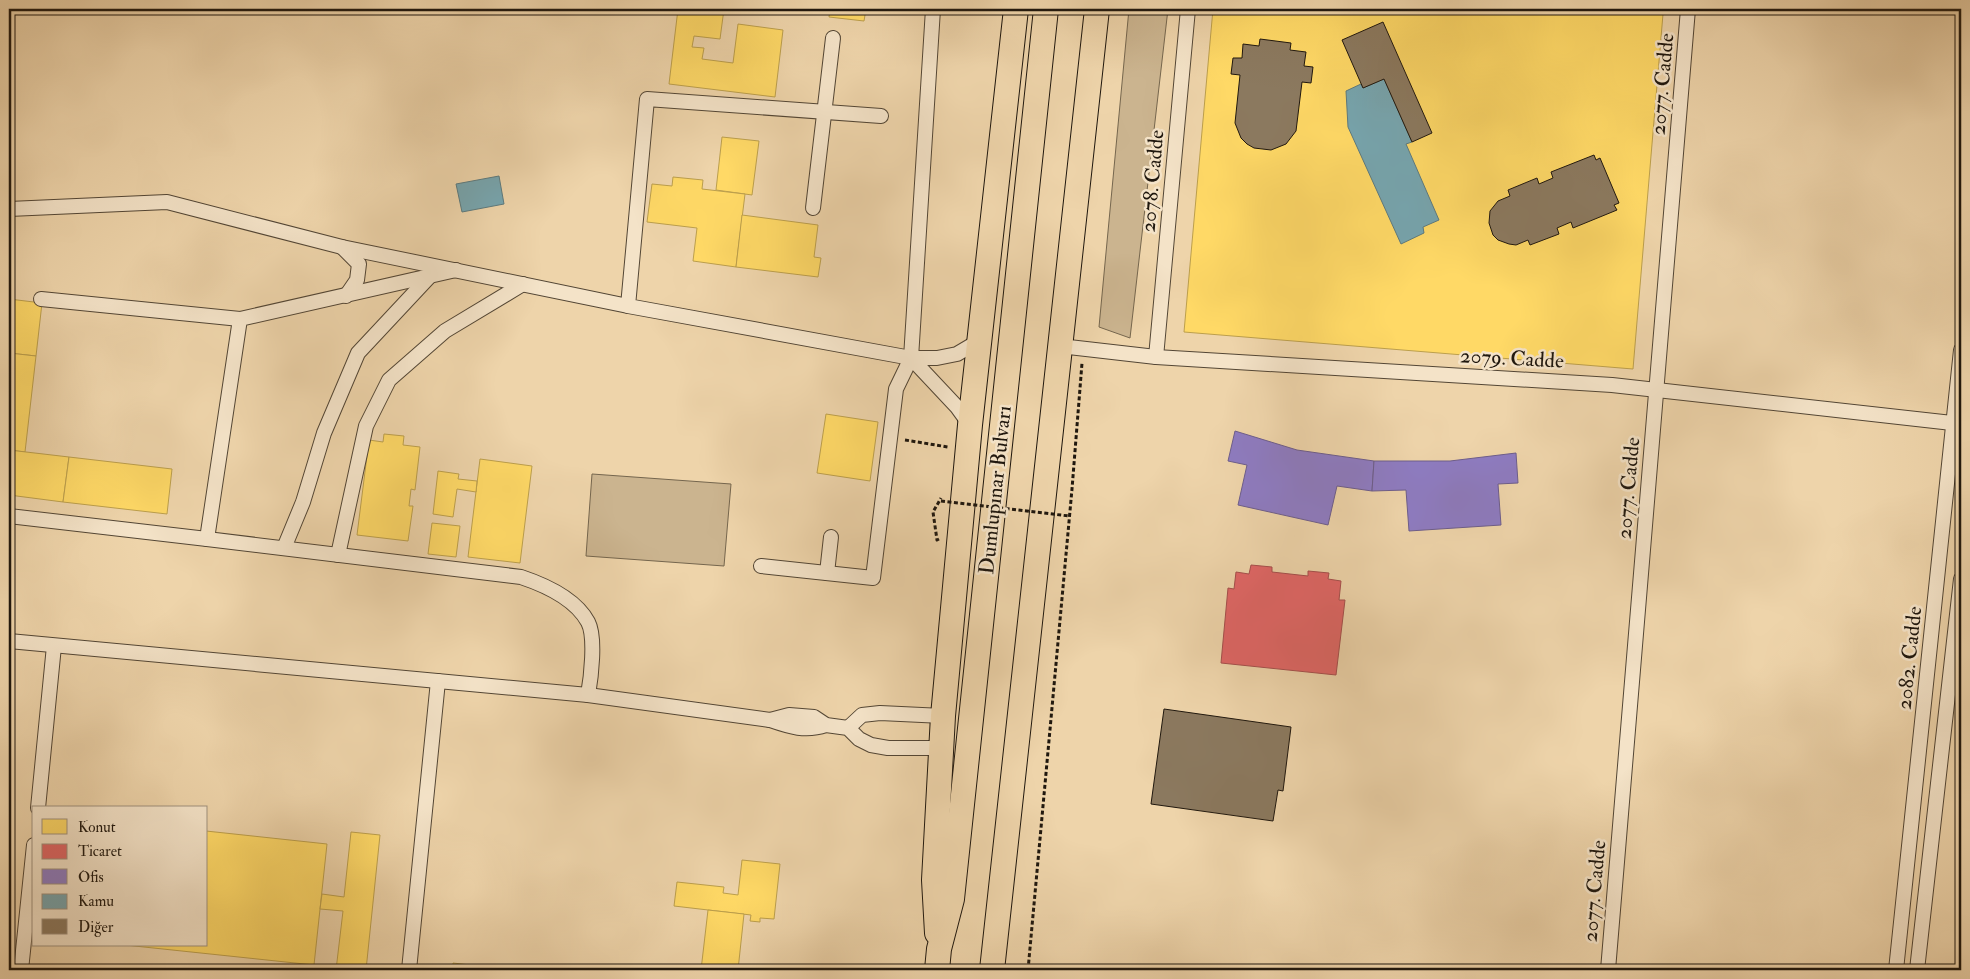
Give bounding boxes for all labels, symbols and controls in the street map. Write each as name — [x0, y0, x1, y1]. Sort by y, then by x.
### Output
street label: 2077. Cadde — [1645, 32, 1680, 136]
street label: 2078. Cadde — [1135, 128, 1170, 233]
street label: 2079. Cadde — [1459, 342, 1565, 375]
street label: Dumlupınar Bulvarı — [973, 404, 1018, 576]
street label: 2077. Cadde — [1611, 436, 1646, 540]
street label: 2082. Cadde — [1891, 605, 1928, 711]
legend — [32, 806, 208, 946]
text: Konut — [78, 818, 116, 837]
street label: 2077. Cadde — [1577, 839, 1612, 943]
text: Ticaret — [78, 842, 122, 861]
text: Ofis — [78, 868, 104, 887]
text: Kamu — [78, 892, 114, 911]
text: Diğer — [78, 918, 114, 937]

